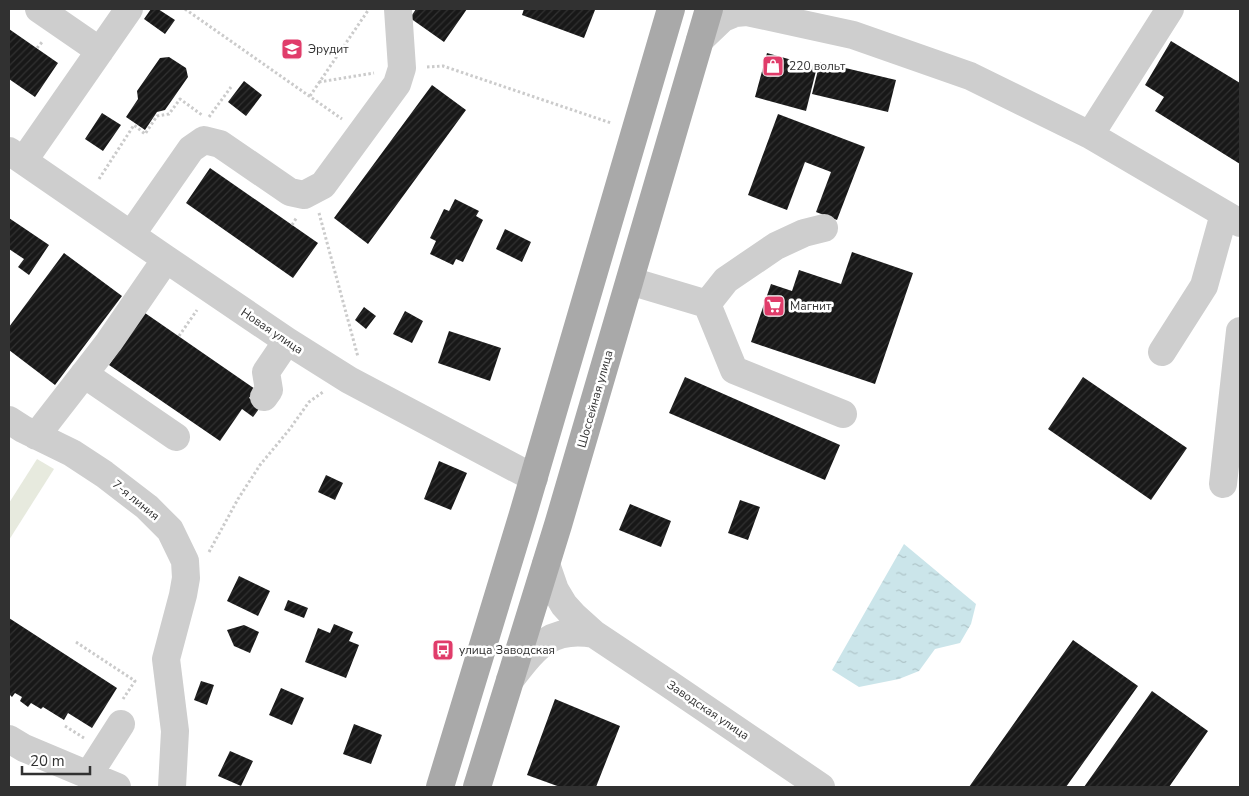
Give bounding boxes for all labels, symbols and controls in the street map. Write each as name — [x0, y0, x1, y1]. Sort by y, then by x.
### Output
school or university icon: Эрудит — [280, 37, 304, 61]
place label: Эрудит — [308, 41, 349, 57]
shop icon: 220 вольт — [761, 54, 785, 78]
place label: 220 вольт — [789, 58, 846, 74]
supermarket icon: Магнит — [762, 294, 786, 318]
place label: Магнит — [790, 298, 832, 314]
street label: Новая улица — [238, 304, 306, 358]
street label: Шоссейная улица — [573, 348, 617, 450]
street label: 7-я линия — [109, 476, 163, 524]
bus stop icon: улица Заводская — [431, 638, 455, 662]
place label: улица Заводская — [459, 642, 555, 658]
street label: Заводская улица — [664, 677, 752, 743]
scale bar — [22, 744, 90, 776]
text: 20 m — [30, 751, 65, 771]

